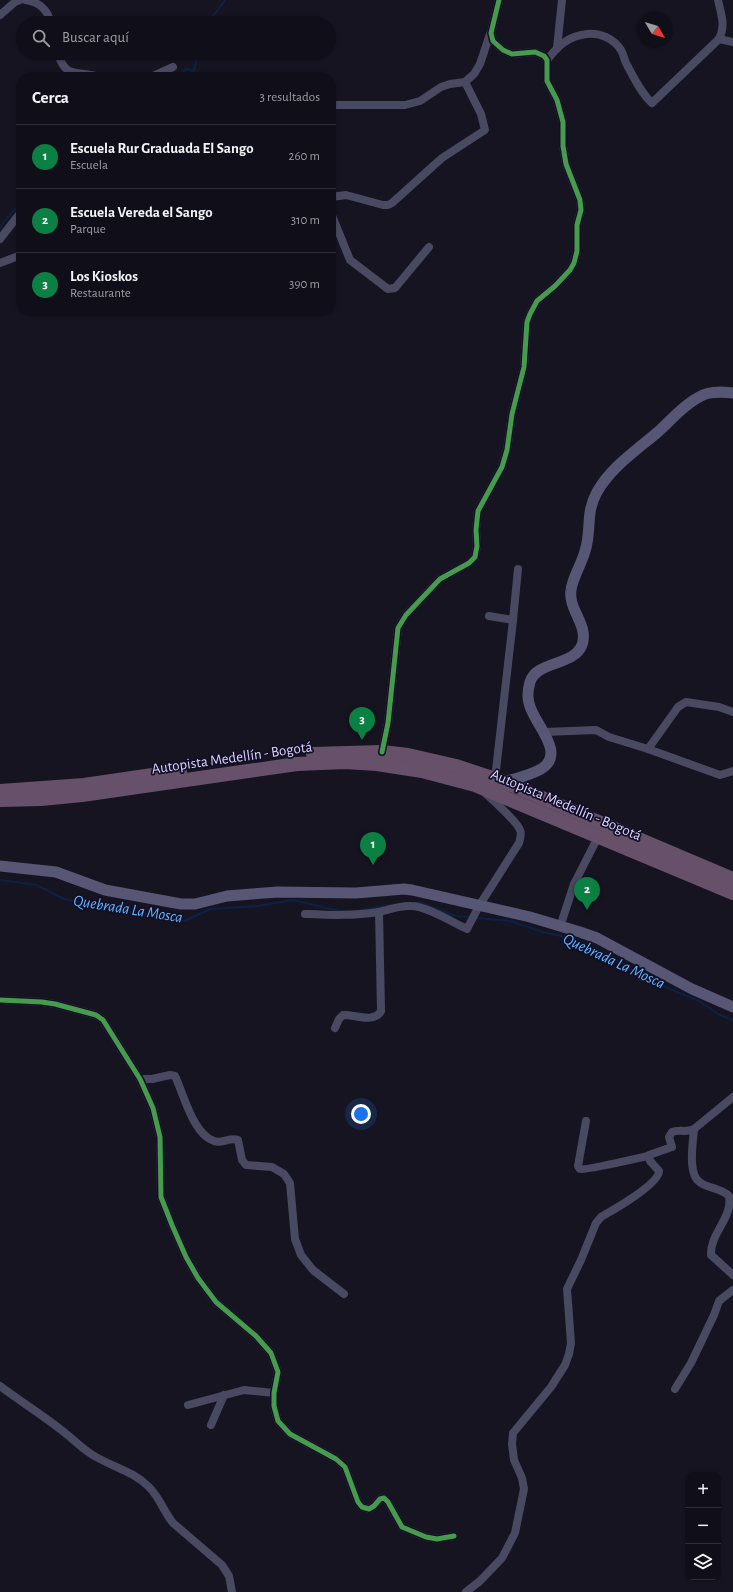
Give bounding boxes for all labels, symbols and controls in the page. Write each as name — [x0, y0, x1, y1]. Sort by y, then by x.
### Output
north arrow — [637, 12, 673, 48]
search box — [16, 16, 336, 60]
icon: search — [30, 27, 52, 49]
text: Buscar aquí — [62, 30, 129, 45]
text: Cerca — [32, 89, 69, 106]
text: 3 resultados — [260, 91, 320, 104]
text: Escuela Rur Graduada El Sango — [70, 141, 254, 156]
text: 1 — [43, 150, 47, 163]
text: 260 m — [289, 150, 320, 163]
text: Escuela — [70, 159, 108, 172]
text: Escuela Vereda el Sango — [70, 205, 213, 220]
text: 2 — [42, 214, 48, 227]
text: 310 m — [291, 214, 320, 227]
text: Parque — [70, 223, 106, 236]
text: Los Kioskos — [70, 269, 138, 284]
text: 3 — [42, 278, 48, 291]
text: 390 m — [289, 278, 320, 291]
text: Restaurante — [70, 287, 131, 300]
pin: 3 — [349, 707, 375, 740]
street label: Autopista Medellín - Bogotá — [151, 739, 313, 777]
street label: Autopista Medellín - Bogotá — [488, 766, 644, 844]
pin: 1 — [360, 832, 386, 865]
pin: 2 — [574, 877, 600, 910]
water label: Quebrada La Mosca — [72, 892, 184, 927]
water label: Quebrada La Mosca — [560, 930, 667, 992]
your location — [351, 1104, 371, 1124]
map controls — [685, 1472, 721, 1580]
button: + — [685, 1472, 721, 1508]
button: − — [685, 1508, 721, 1544]
button: layers — [685, 1544, 721, 1580]

